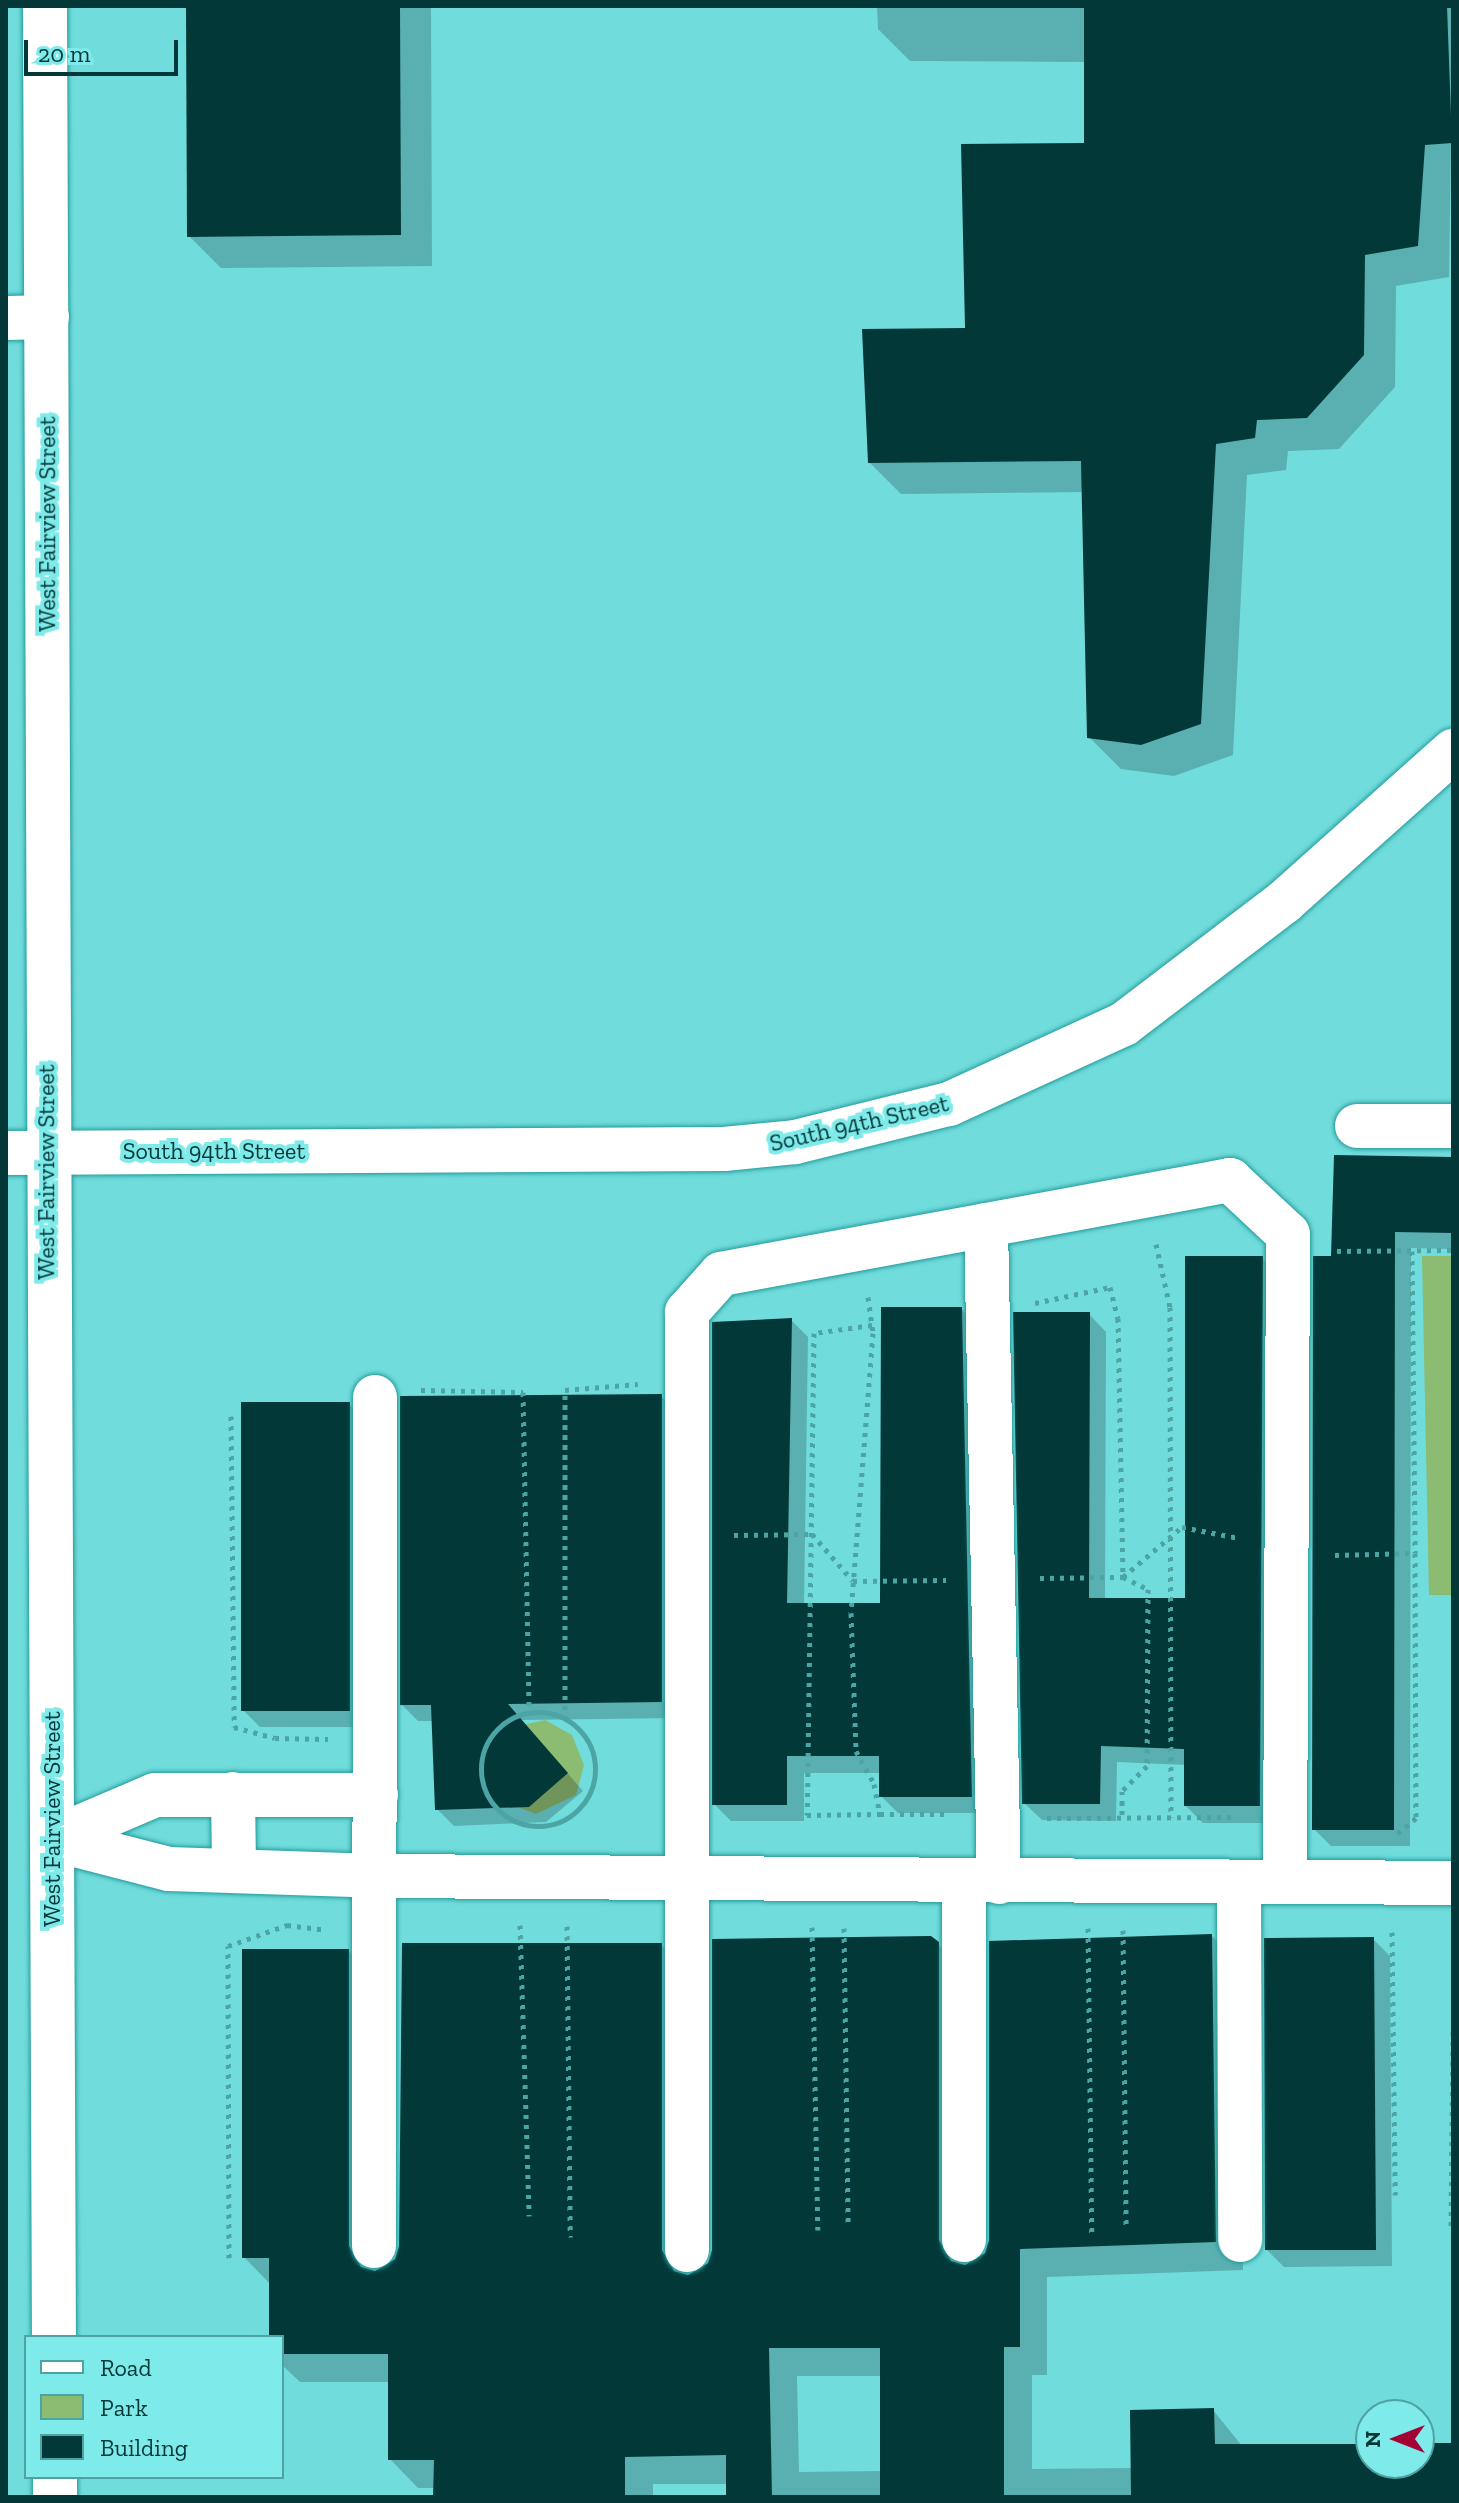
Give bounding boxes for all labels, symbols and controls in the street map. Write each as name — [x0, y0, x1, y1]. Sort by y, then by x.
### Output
scale bar — [28, 24, 182, 74]
text: 20 m — [38, 39, 90, 68]
street label: West Fairview Street — [33, 416, 61, 632]
street label: West Fairview Street — [32, 1064, 60, 1280]
street label: South 94th Street — [767, 1088, 951, 1158]
street label: South 94th Street — [122, 1137, 306, 1165]
street label: West Fairview Street — [38, 1711, 66, 1927]
legend — [24, 2335, 284, 2479]
text: Road — [100, 2353, 152, 2382]
text: Park — [100, 2393, 148, 2422]
north arrow — [1355, 2399, 1435, 2479]
text: N — [1359, 2431, 1386, 2447]
text: Building — [100, 2433, 188, 2462]

